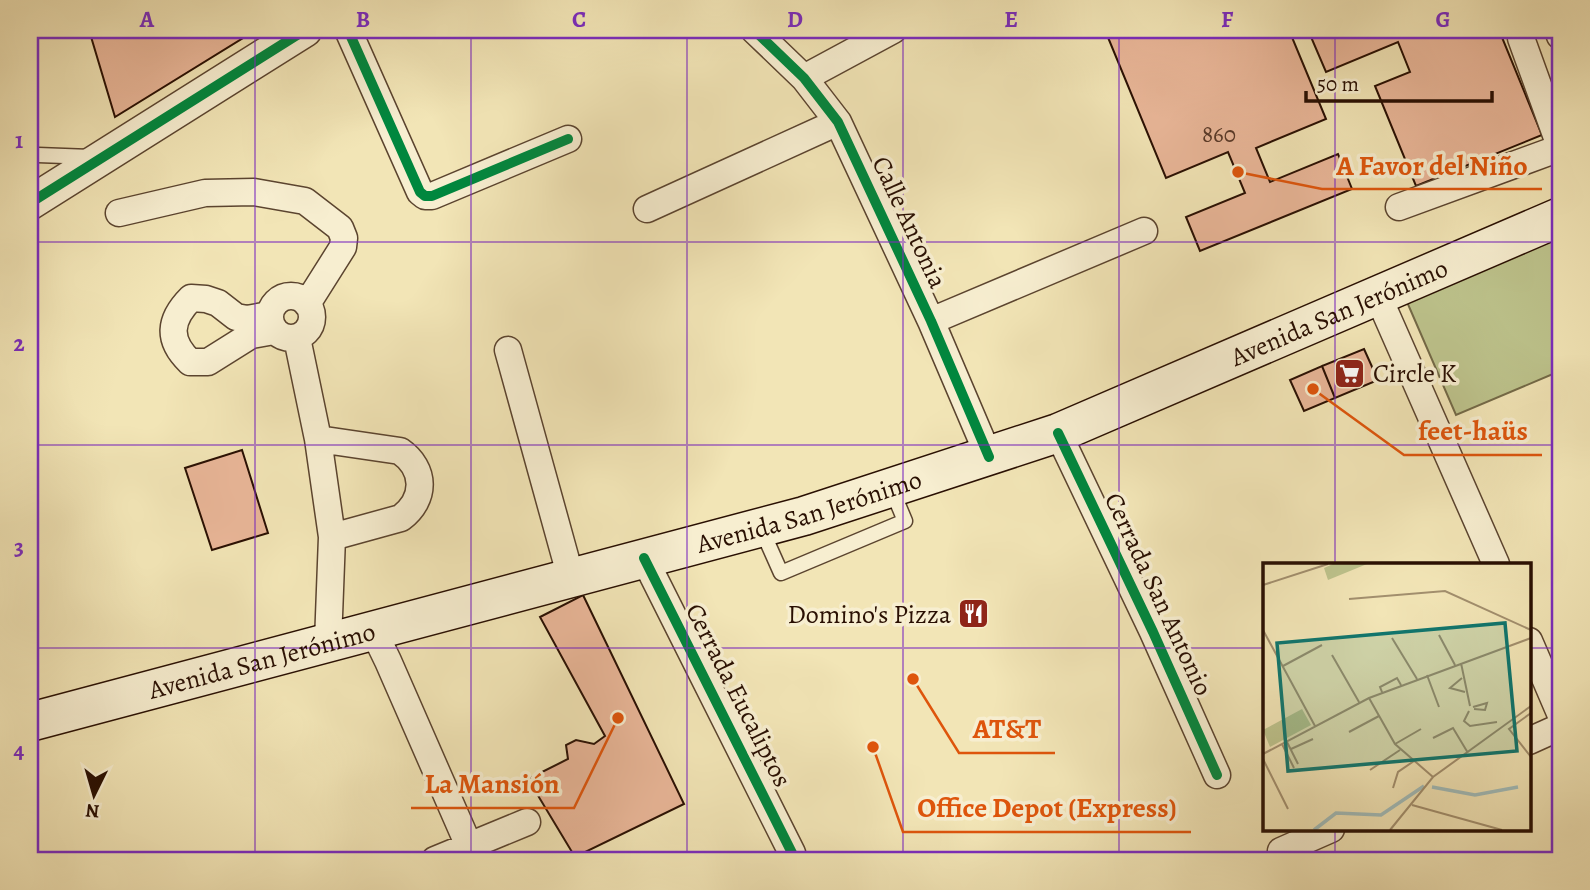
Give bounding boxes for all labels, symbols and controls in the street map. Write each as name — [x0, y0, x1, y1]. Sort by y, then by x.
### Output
text: A — [139, 4, 155, 35]
text: B — [356, 4, 370, 35]
text: C — [572, 4, 586, 35]
text: D — [787, 4, 803, 35]
text: E — [1004, 4, 1018, 35]
text: F — [1221, 4, 1234, 35]
text: G — [1435, 4, 1451, 35]
scale bar — [1306, 60, 1492, 104]
text: 50 m — [1317, 70, 1359, 98]
house number: 860 — [1202, 119, 1236, 150]
text: 1 — [15, 125, 23, 156]
callout: A Favor del Niño — [1322, 140, 1542, 189]
text: A Favor del Niño — [1335, 147, 1528, 185]
street label: Calle Antonia — [864, 150, 955, 294]
street label: Avenida San Jerónimo — [1224, 250, 1453, 375]
text: 2 — [13, 328, 25, 359]
supermarket icon: Circle K — [1333, 356, 1367, 390]
place label: Circle K — [1373, 356, 1457, 391]
callout: feet-haüs — [1404, 406, 1542, 455]
text: feet-haüs — [1418, 412, 1528, 450]
street label: Avenida San Jerónimo — [692, 462, 926, 562]
street label: Cerrada San Antonio — [1096, 487, 1221, 701]
text: 3 — [14, 532, 24, 563]
inset map — [1263, 563, 1530, 830]
street label: Cerrada Eucaliptos — [677, 597, 800, 793]
place label: Domino's Pizza — [788, 597, 951, 632]
restaurant icon: Domino's Pizza — [957, 597, 991, 631]
street label: Avenida San Jerónimo — [144, 614, 379, 708]
callout: AT&T — [959, 704, 1055, 753]
text: AT&T — [972, 710, 1041, 748]
text: 4 — [14, 735, 25, 766]
callout: La Mansión — [411, 759, 574, 808]
north arrow — [60, 760, 130, 830]
text: La Mansión — [424, 765, 560, 803]
callout: Office Depot (Express) — [903, 783, 1191, 832]
text: Office Depot (Express) — [917, 789, 1177, 827]
text: N — [84, 797, 101, 824]

